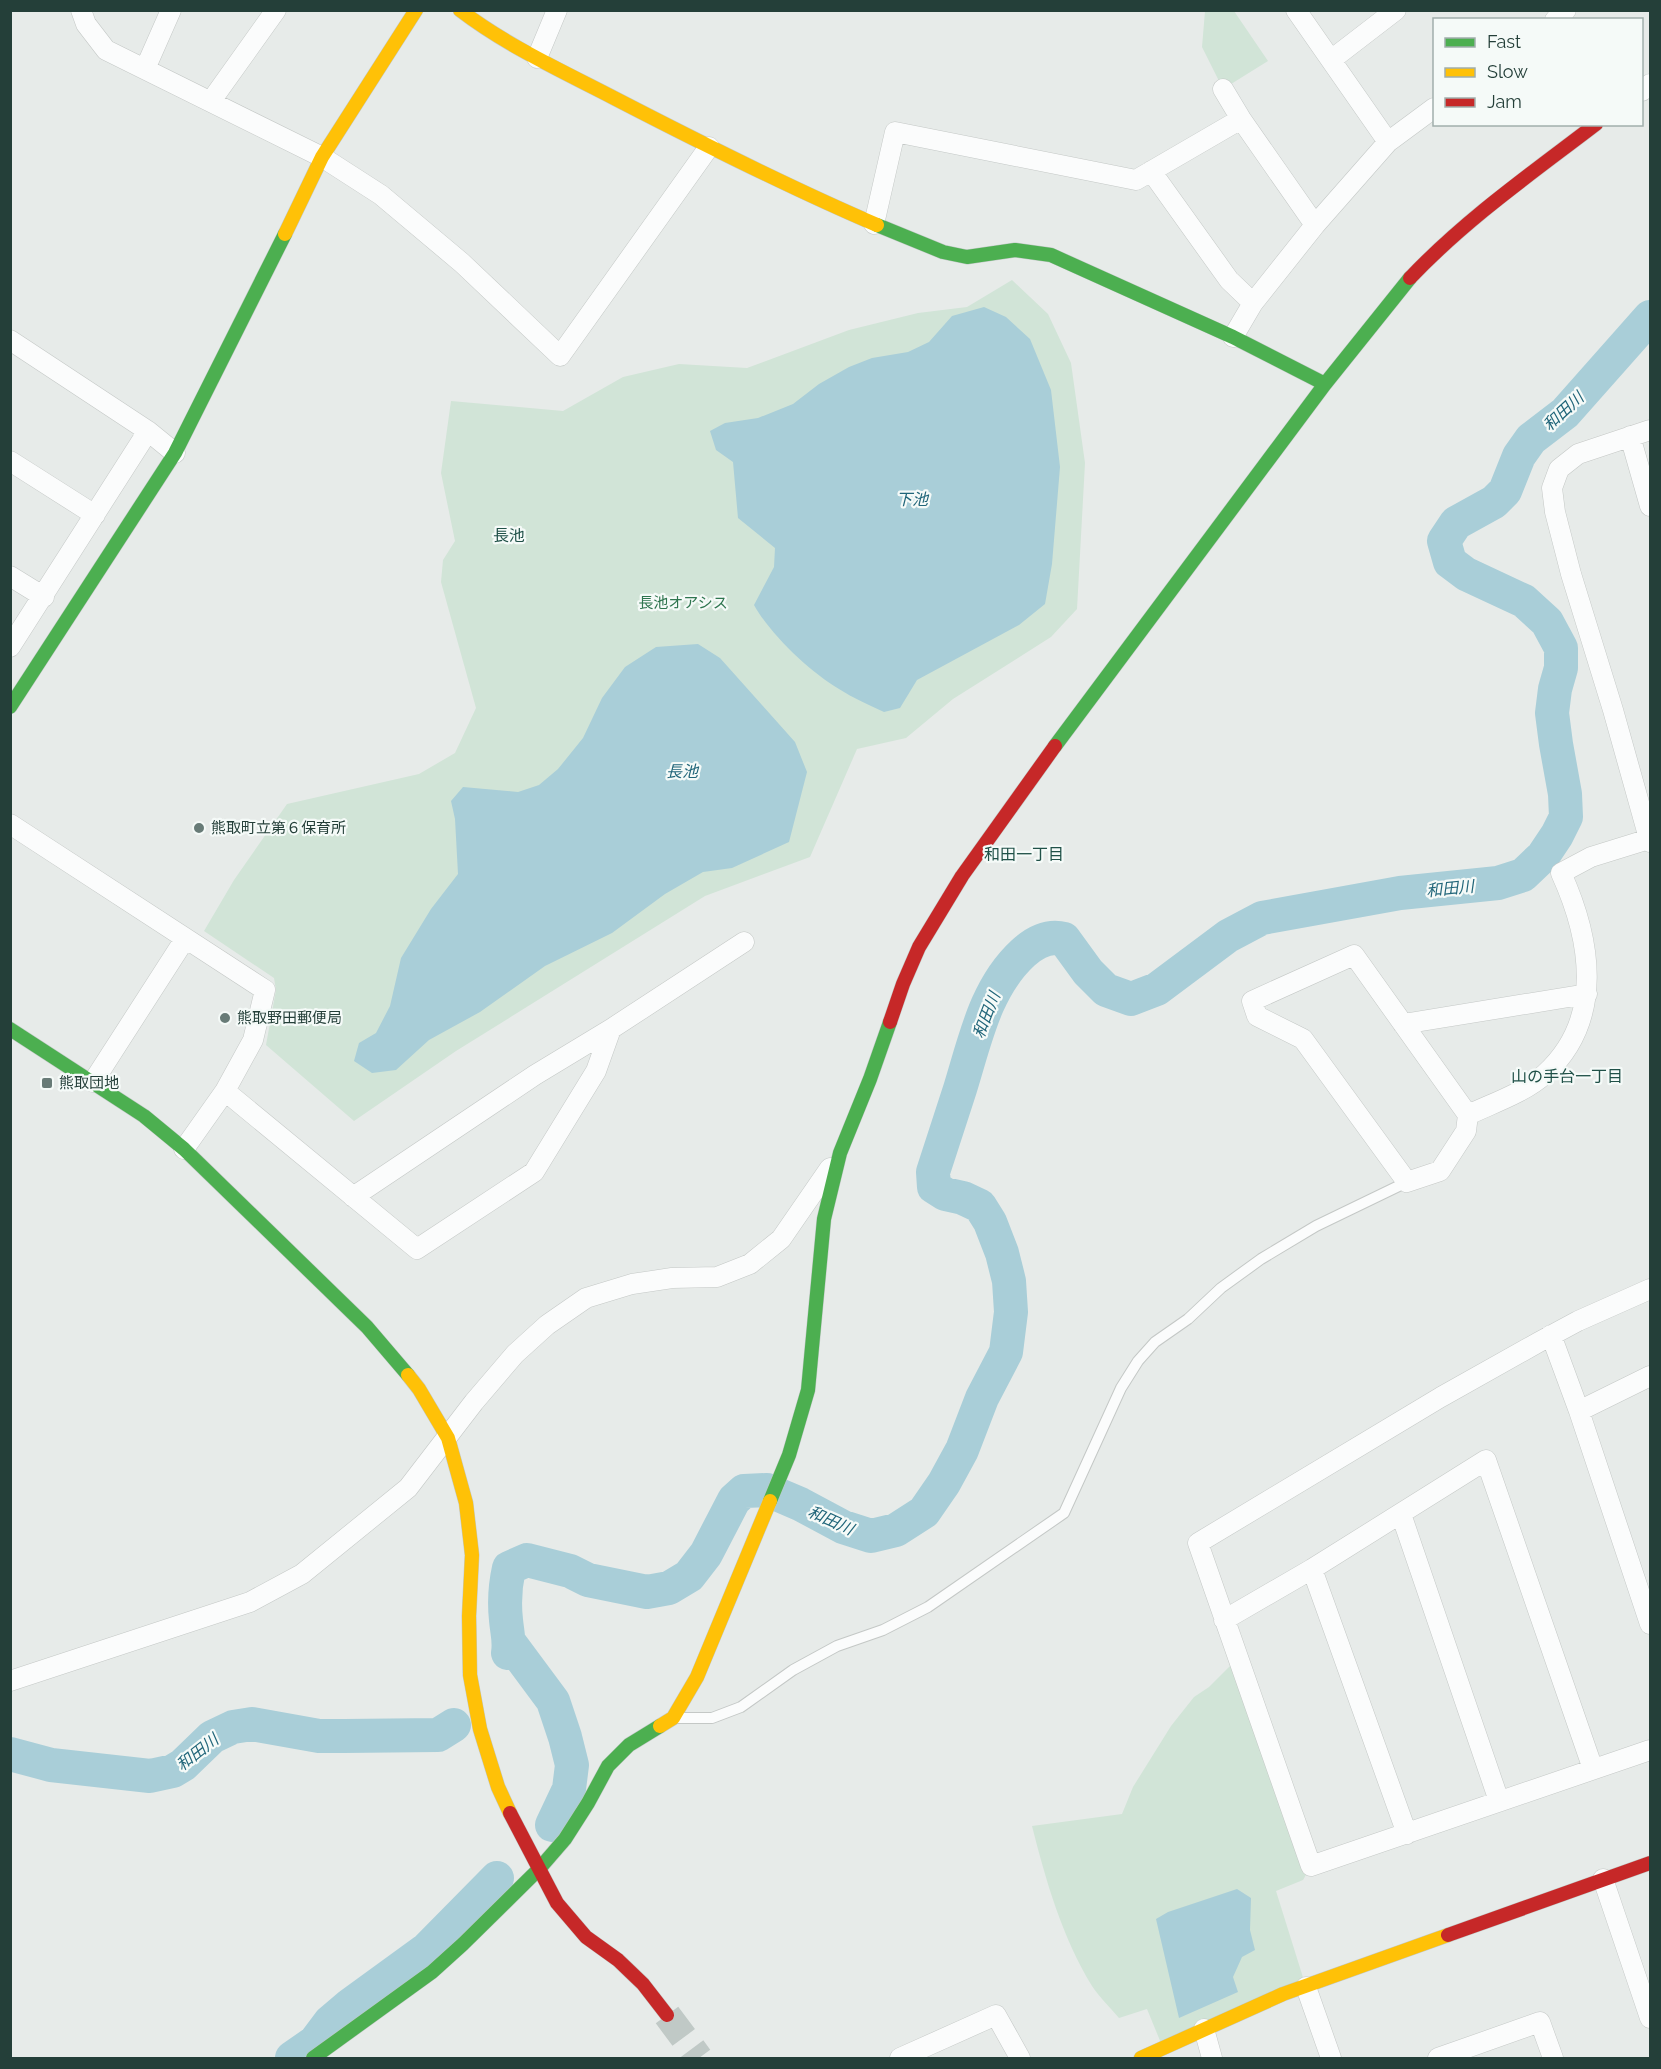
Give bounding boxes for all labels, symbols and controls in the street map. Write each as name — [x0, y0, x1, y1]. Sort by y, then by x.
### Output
legend — [1433, 18, 1643, 126]
text: Fast — [1487, 31, 1521, 52]
text: Slow — [1487, 61, 1528, 82]
text: Jam — [1487, 91, 1522, 112]
water label: 和田川 — [1539, 387, 1589, 435]
water label: 下池 — [896, 490, 930, 509]
district label: 長池 — [493, 526, 525, 545]
park label: 長池オアシス — [638, 594, 728, 612]
water label: 長池 — [666, 762, 700, 781]
place label: 熊取町立第６保育所 — [211, 819, 346, 837]
marker: 熊取町立第６保育所 — [192, 821, 206, 835]
district label: 和田一丁目 — [984, 845, 1064, 864]
water label: 和田川 — [1425, 876, 1477, 900]
water label: 和田川 — [969, 988, 1005, 1041]
place label: 熊取野田郵便局 — [237, 1009, 342, 1027]
marker: 熊取野田郵便局 — [218, 1011, 232, 1025]
district label: 山の手台一丁目 — [1511, 1067, 1623, 1086]
place label: 熊取団地 — [59, 1074, 119, 1092]
marker: 熊取団地 — [40, 1076, 54, 1090]
water label: 和田川 — [805, 1502, 858, 1540]
water label: 和田川 — [173, 1729, 224, 1775]

